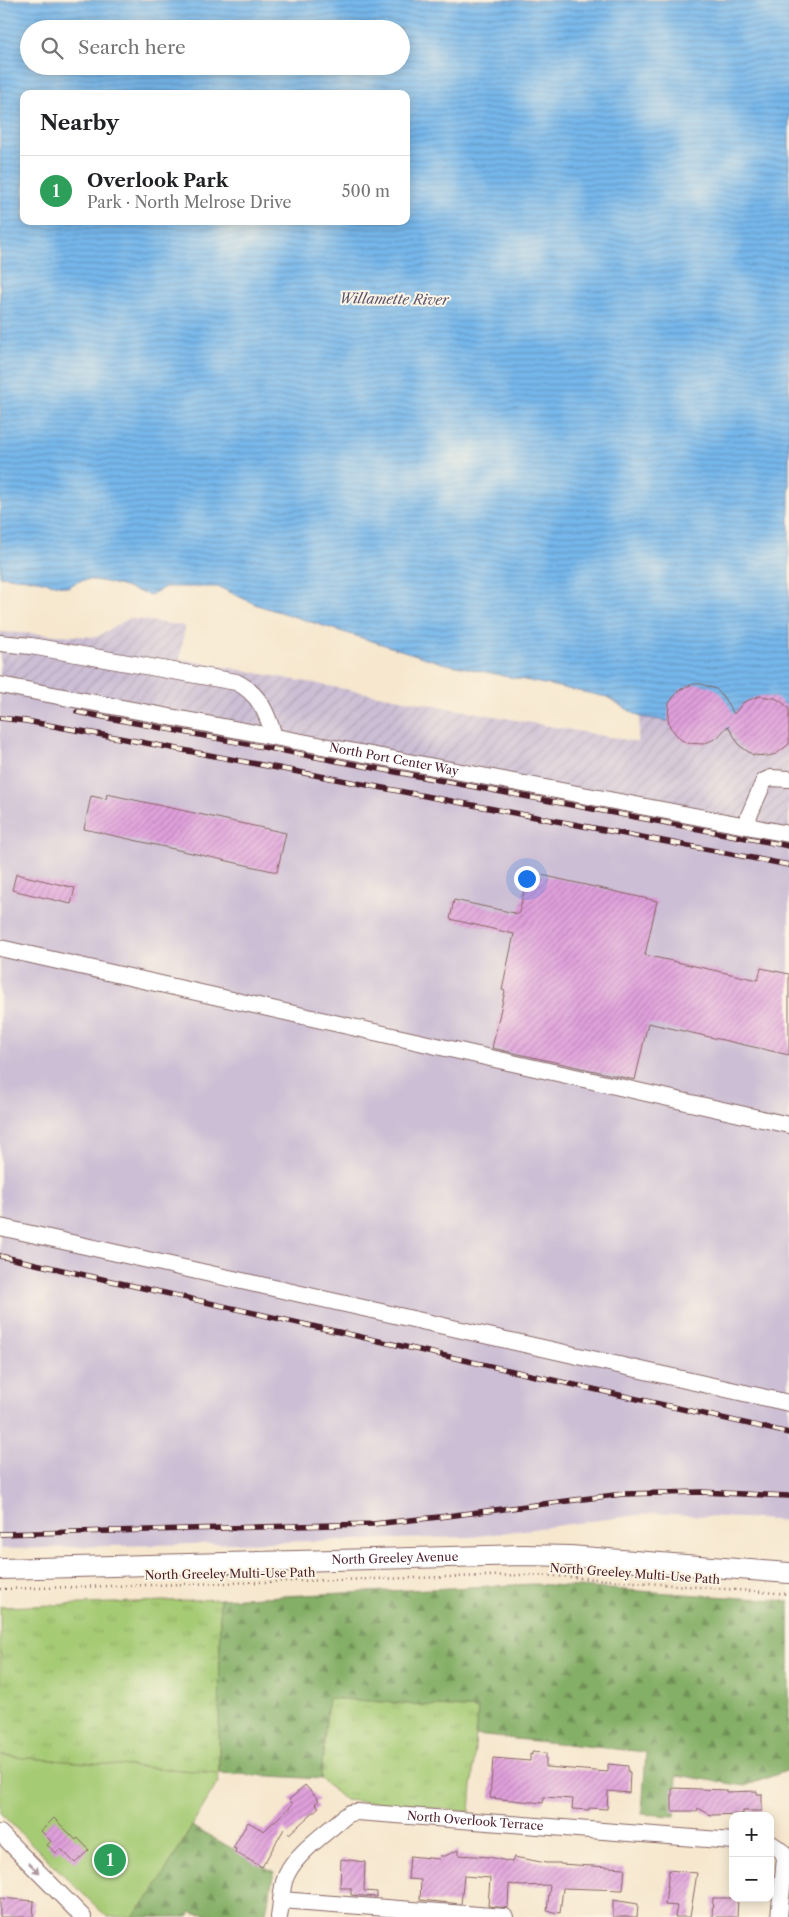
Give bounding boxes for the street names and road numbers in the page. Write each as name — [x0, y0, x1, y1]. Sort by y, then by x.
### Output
street label: North Port Center Way — [328, 739, 460, 779]
street label: North Greeley Avenue — [331, 1549, 459, 1567]
street label: North Greeley Multi-Use Path — [549, 1560, 721, 1587]
street label: North Greeley Multi-Use Path — [145, 1565, 316, 1582]
street label: North Overlook Terrace — [407, 1808, 544, 1833]

